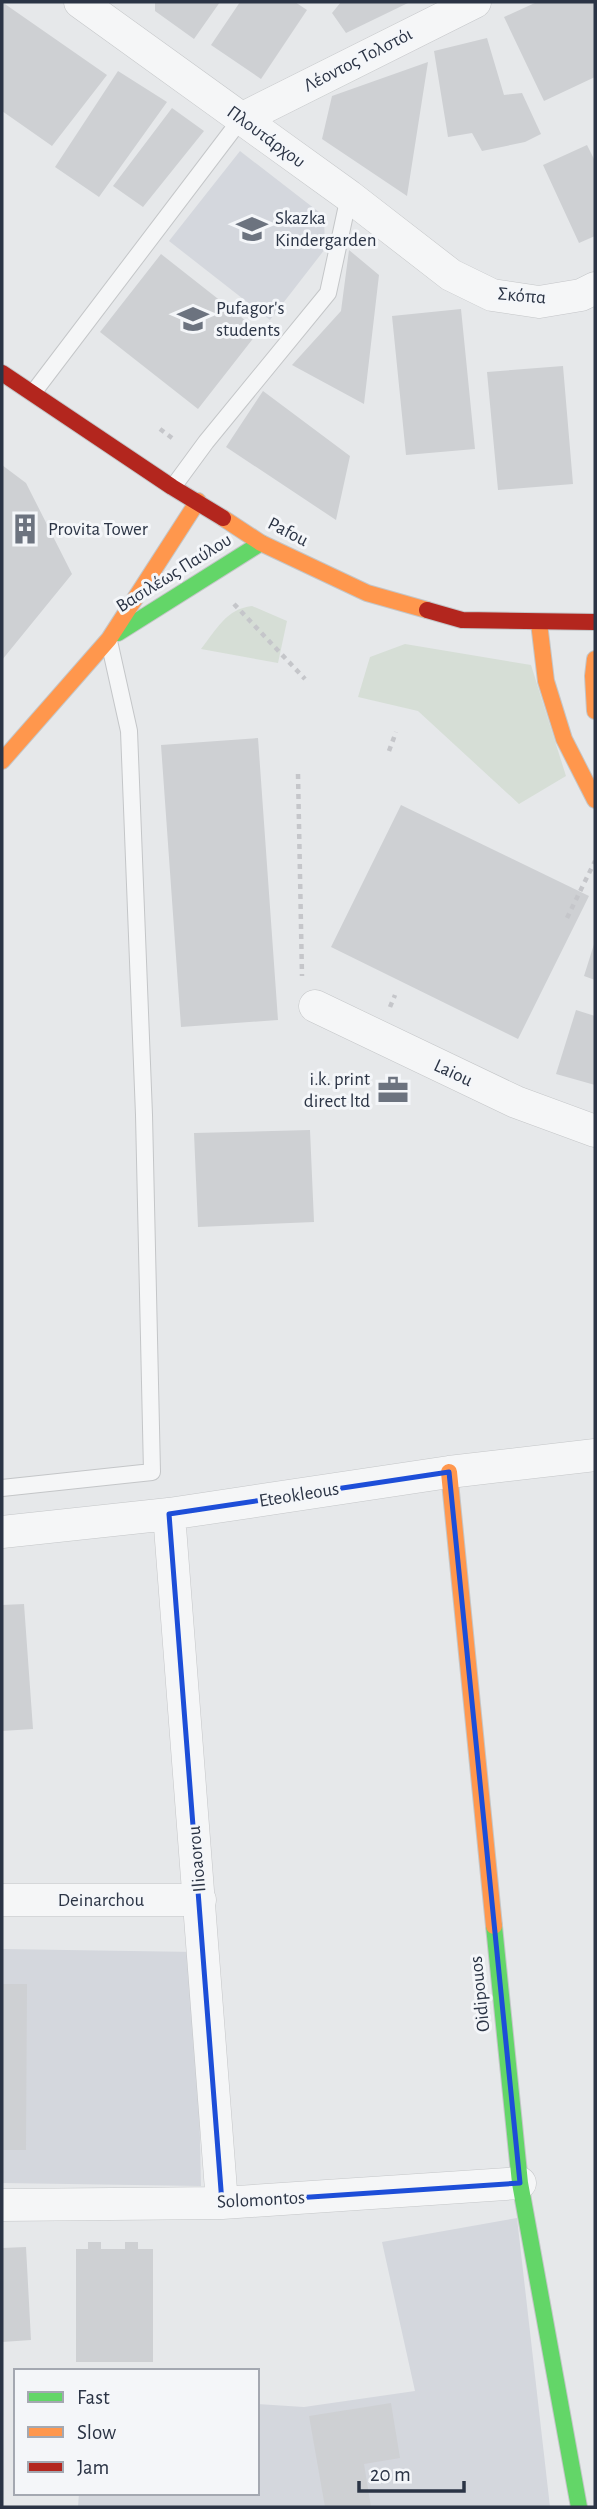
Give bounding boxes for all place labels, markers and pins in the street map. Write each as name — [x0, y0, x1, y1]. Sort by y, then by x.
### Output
place label: Skazka Kindergarden — [275, 209, 377, 250]
school or university icon: Skazka Kindergarden — [235, 212, 269, 246]
place label: Pufagor's students — [216, 299, 285, 340]
school or university icon: Pufagor's students — [176, 302, 210, 336]
building icon: Provita Tower — [8, 512, 42, 546]
place label: Provita Tower — [48, 520, 148, 539]
place label: i.k. print direct ltd — [304, 1070, 370, 1111]
office icon: i.k. print direct ltd — [376, 1073, 410, 1107]

